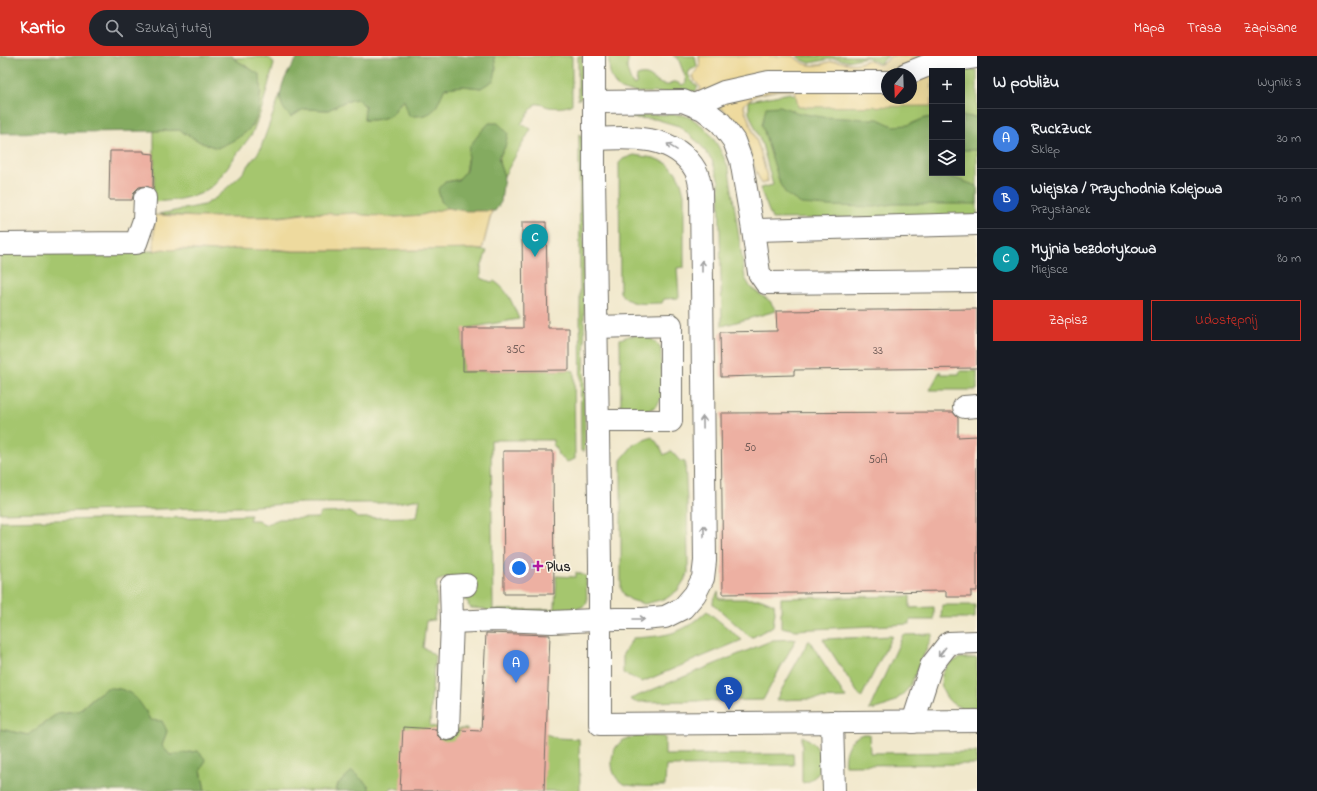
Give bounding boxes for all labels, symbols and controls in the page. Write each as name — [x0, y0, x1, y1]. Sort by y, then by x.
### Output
search box — [89, 10, 369, 46]
text: Kartio — [20, 15, 65, 42]
icon: search — [103, 17, 125, 39]
text: Szukaj tutaj — [135, 17, 211, 39]
text: Mapa — [1134, 18, 1165, 39]
text: Trasa — [1187, 18, 1221, 39]
text: Zapisane — [1243, 18, 1297, 39]
north arrow — [881, 68, 917, 104]
map controls — [929, 68, 965, 176]
button: + — [929, 68, 965, 104]
text: W pobliżu — [993, 70, 1059, 95]
text: Wyniki: 3 — [1257, 73, 1301, 92]
button: − — [929, 104, 965, 140]
text: RuckZuck — [1031, 118, 1091, 140]
text: A — [1002, 129, 1010, 148]
text: 30 m — [1277, 129, 1301, 148]
button: layers — [929, 140, 965, 176]
text: Sklep — [1031, 140, 1060, 159]
one-way arrow — [666, 143, 677, 152]
text: Wiejska / Przychodnia Kolejowa — [1031, 178, 1222, 200]
text: B — [1002, 189, 1010, 208]
text: 70 m — [1277, 189, 1301, 208]
text: Przystanek — [1031, 200, 1090, 219]
pin: C — [522, 224, 548, 257]
text: Myjnia bezdotykowa — [1031, 238, 1156, 260]
text: C — [1002, 249, 1010, 268]
text: 80 m — [1277, 249, 1301, 268]
one-way arrow — [698, 260, 706, 273]
text: Miejsce — [1031, 260, 1068, 279]
button: Zapisz — [993, 300, 1143, 341]
button: Udostępnij — [1151, 300, 1301, 341]
house number: 35C — [507, 341, 526, 359]
house number: 33 — [873, 342, 883, 360]
one-way arrow — [699, 416, 707, 429]
house number: 50 — [744, 439, 756, 457]
house number: 50A — [868, 451, 888, 469]
one-way arrow — [700, 525, 708, 538]
place label: Plus — [546, 557, 571, 578]
your location — [509, 558, 529, 578]
marker: Plus — [533, 561, 543, 571]
one-way arrow — [632, 615, 645, 623]
one-way arrow — [938, 647, 946, 658]
pin: A — [503, 650, 529, 683]
pin: B — [716, 677, 742, 710]

